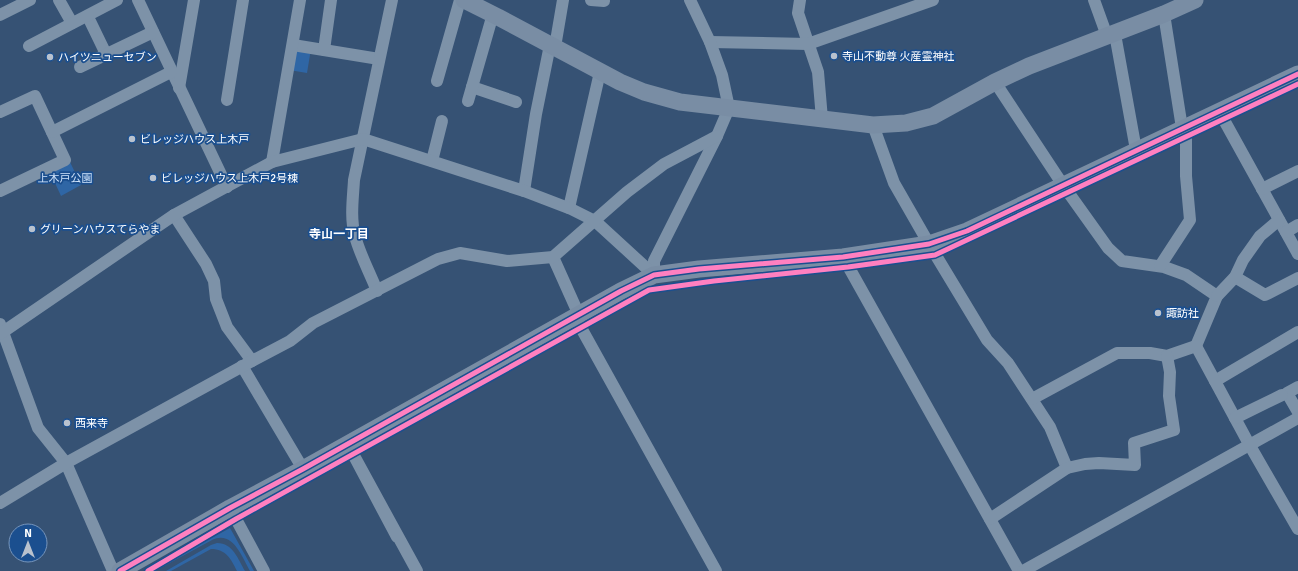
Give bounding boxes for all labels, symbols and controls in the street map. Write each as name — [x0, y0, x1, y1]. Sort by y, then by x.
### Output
place label: 寺山不動尊 火産霊神社 — [842, 50, 954, 63]
place label: ハイツニューセブン — [58, 51, 157, 64]
marker: 寺山不動尊 火産霊神社 — [829, 51, 839, 61]
marker: ハイツニューセブン — [45, 52, 55, 62]
place label: ビレッジハウス上木戸 — [140, 133, 249, 146]
marker: ビレッジハウス上木戸 — [127, 134, 137, 144]
park label: 上木戸公園 — [38, 172, 93, 185]
place label: ビレッジハウス上木戸2号棟 — [161, 172, 298, 185]
marker: ビレッジハウス上木戸2号棟 — [148, 173, 158, 183]
place label: グリーンハウスてらやま — [40, 223, 160, 236]
marker: グリーンハウスてらやま — [27, 224, 37, 234]
district label: 寺山一丁目 — [309, 227, 369, 242]
place label: 諏訪社 — [1166, 307, 1199, 320]
marker: 諏訪社 — [1153, 308, 1163, 318]
place label: 西来寺 — [75, 417, 108, 430]
marker: 西来寺 — [62, 418, 72, 428]
north arrow — [8, 523, 48, 563]
text: N — [24, 527, 32, 540]

